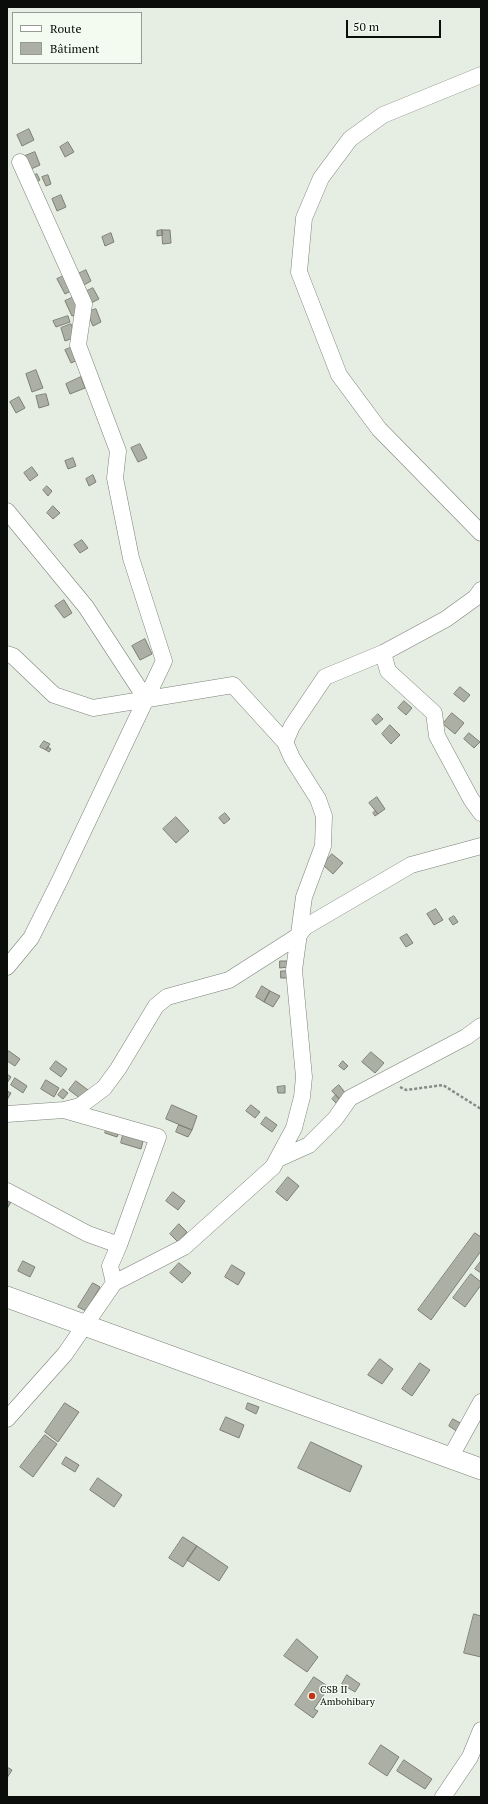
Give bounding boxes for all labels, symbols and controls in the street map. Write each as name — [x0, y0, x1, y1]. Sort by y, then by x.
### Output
legend — [12, 12, 142, 64]
scale bar — [348, 12, 443, 38]
text: 50 m — [353, 19, 379, 34]
text: Route — [50, 21, 81, 36]
text: Bâtiment — [50, 41, 99, 56]
place label: CSB II Ambohibary — [320, 1684, 375, 1708]
marker: CSB II Ambohibary — [307, 1691, 317, 1701]

